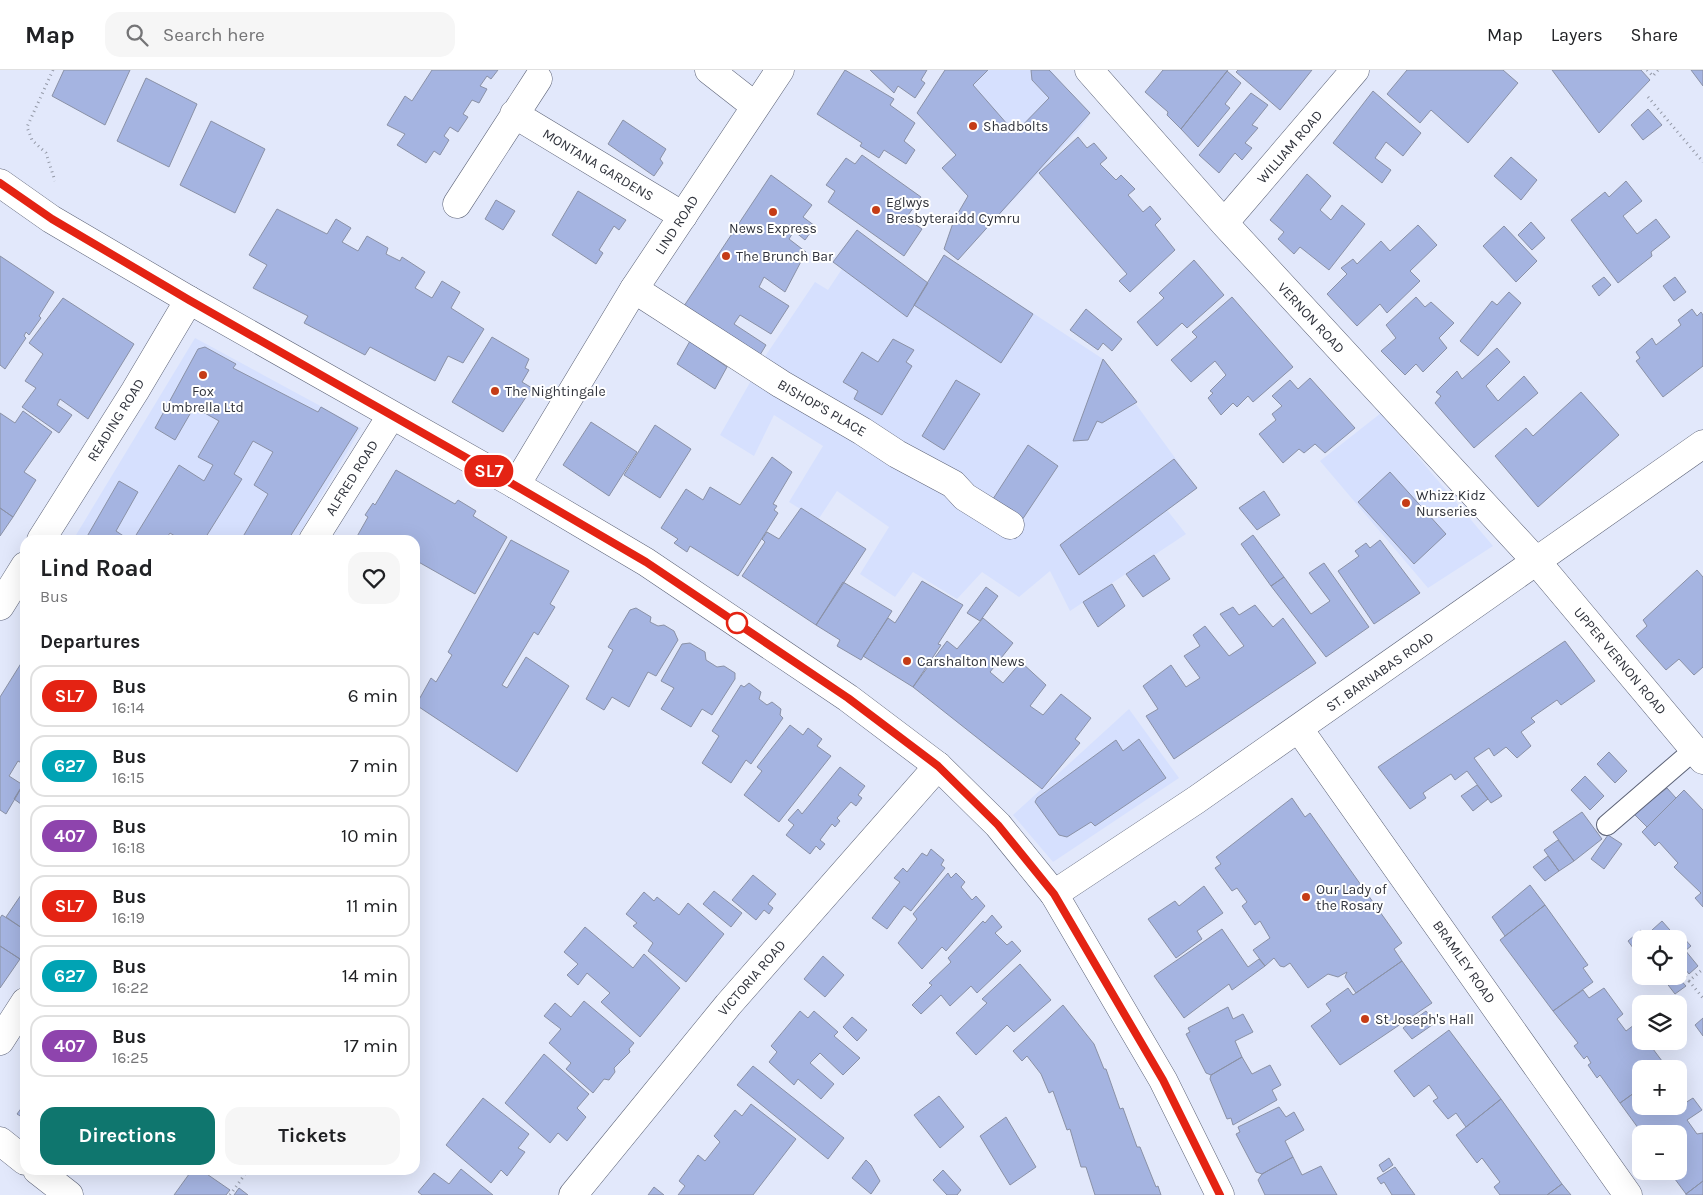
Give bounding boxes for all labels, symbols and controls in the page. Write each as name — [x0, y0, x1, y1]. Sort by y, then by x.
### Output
search box — [105, 12, 455, 57]
text: Map — [25, 21, 75, 49]
icon: search — [123, 21, 151, 49]
text: Search here — [163, 24, 265, 46]
text: Map — [1487, 24, 1523, 46]
text: Layers — [1551, 24, 1603, 46]
text: Share — [1631, 24, 1678, 46]
street label: WILLIAM ROAD — [1254, 107, 1326, 187]
place label: Shadbolts — [983, 118, 1048, 135]
marker: Shadbolts — [967, 120, 979, 132]
street label: MONTANA GARDENS — [539, 125, 657, 205]
street label: LIND ROAD — [651, 192, 703, 258]
place label: Eglwys Bresbyteraidd Cymru — [886, 194, 1020, 227]
marker: Eglwys Bresbyteraidd Cymru — [870, 204, 882, 216]
marker: News Express — [767, 206, 779, 218]
place label: News Express — [729, 220, 817, 237]
place label: The Brunch Bar — [736, 248, 834, 265]
marker: The Brunch Bar — [720, 250, 732, 262]
street label: VERNON ROAD — [1274, 279, 1348, 357]
marker: Fox Umbrella Ltd — [197, 369, 209, 381]
street label: READING ROAD — [84, 375, 148, 465]
street label: BISHOP'S PLACE — [775, 376, 869, 440]
place label: Fox Umbrella Ltd — [162, 383, 244, 416]
place label: The Nightingale — [505, 383, 606, 400]
marker: The Nightingale — [489, 385, 501, 397]
street label: ALFRED ROAD — [322, 437, 382, 519]
line badge: SL7 — [460, 455, 518, 487]
text: SL7 — [474, 460, 504, 482]
place label: Whizz Kidz Nurseries — [1416, 487, 1485, 520]
marker: Whizz Kidz Nurseries — [1400, 497, 1412, 509]
button: heart — [348, 552, 400, 604]
text: Lind Road — [40, 554, 153, 582]
text: Bus — [40, 587, 68, 606]
street label: UPPER VERNON ROAD — [1570, 604, 1670, 718]
unlabelled marker — [726, 612, 748, 634]
street label: ST. BARNABAS ROAD — [1323, 628, 1437, 716]
text: Departures — [40, 631, 140, 653]
place label: Carshalton News — [917, 653, 1025, 670]
marker: Carshalton News — [901, 655, 913, 667]
text: Bus — [112, 676, 146, 698]
text: SL7 — [55, 685, 84, 707]
text: 6 min — [348, 685, 398, 707]
text: 16:14 — [112, 698, 144, 717]
text: Bus — [112, 746, 146, 768]
text: 627 — [54, 755, 85, 777]
text: 7 min — [350, 755, 398, 777]
text: 16:15 — [112, 768, 144, 787]
text: Bus — [112, 816, 146, 838]
text: 407 — [54, 825, 85, 847]
text: 10 min — [341, 825, 398, 847]
text: 16:18 — [112, 838, 145, 857]
place label: Our Lady of the Rosary — [1316, 881, 1387, 914]
text: Bus — [112, 886, 146, 908]
marker: Our Lady of the Rosary — [1300, 891, 1312, 903]
text: SL7 — [55, 895, 84, 917]
text: 11 min — [346, 895, 398, 917]
text: 16:19 — [112, 908, 145, 927]
street label: BRAMLEY ROAD — [1429, 917, 1499, 1007]
map controls — [1632, 930, 1687, 1180]
button: locate — [1632, 930, 1687, 985]
street label: VICTORIA ROAD — [714, 937, 790, 1019]
text: Bus — [112, 956, 146, 978]
text: 627 — [54, 965, 85, 987]
text: 14 min — [342, 965, 398, 987]
text: 16:22 — [112, 978, 149, 997]
button: layers — [1632, 995, 1687, 1050]
place label: St Joseph's Hall — [1375, 1011, 1474, 1028]
marker: St Joseph's Hall — [1359, 1013, 1371, 1025]
text: Bus — [112, 1026, 146, 1048]
text: 407 — [54, 1035, 85, 1057]
text: 17 min — [343, 1035, 398, 1057]
text: 16:25 — [112, 1048, 148, 1067]
button: + — [1632, 1060, 1687, 1115]
button: Directions — [40, 1107, 215, 1165]
button: Tickets — [225, 1107, 400, 1165]
button: − — [1632, 1125, 1687, 1180]

